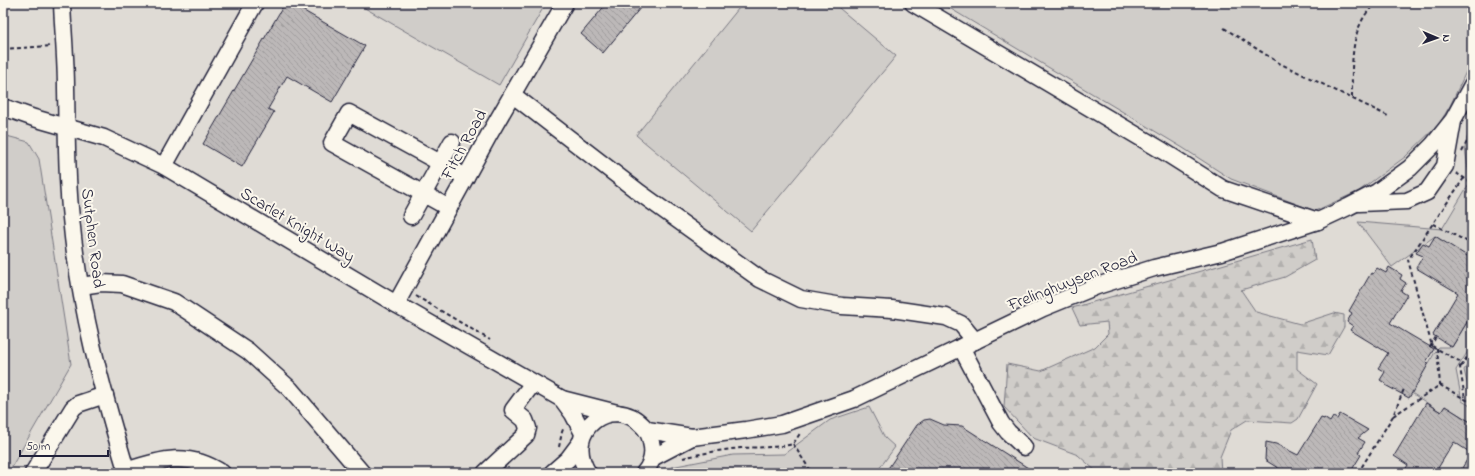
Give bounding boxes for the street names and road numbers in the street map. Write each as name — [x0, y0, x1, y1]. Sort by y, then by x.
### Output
street label: Fitch Road — [434, 105, 494, 185]
street label: Scarlet Knight Way — [234, 181, 359, 271]
street label: Sutphen Road — [74, 187, 111, 290]
street label: Frelinghuysen Road — [1003, 245, 1142, 320]

